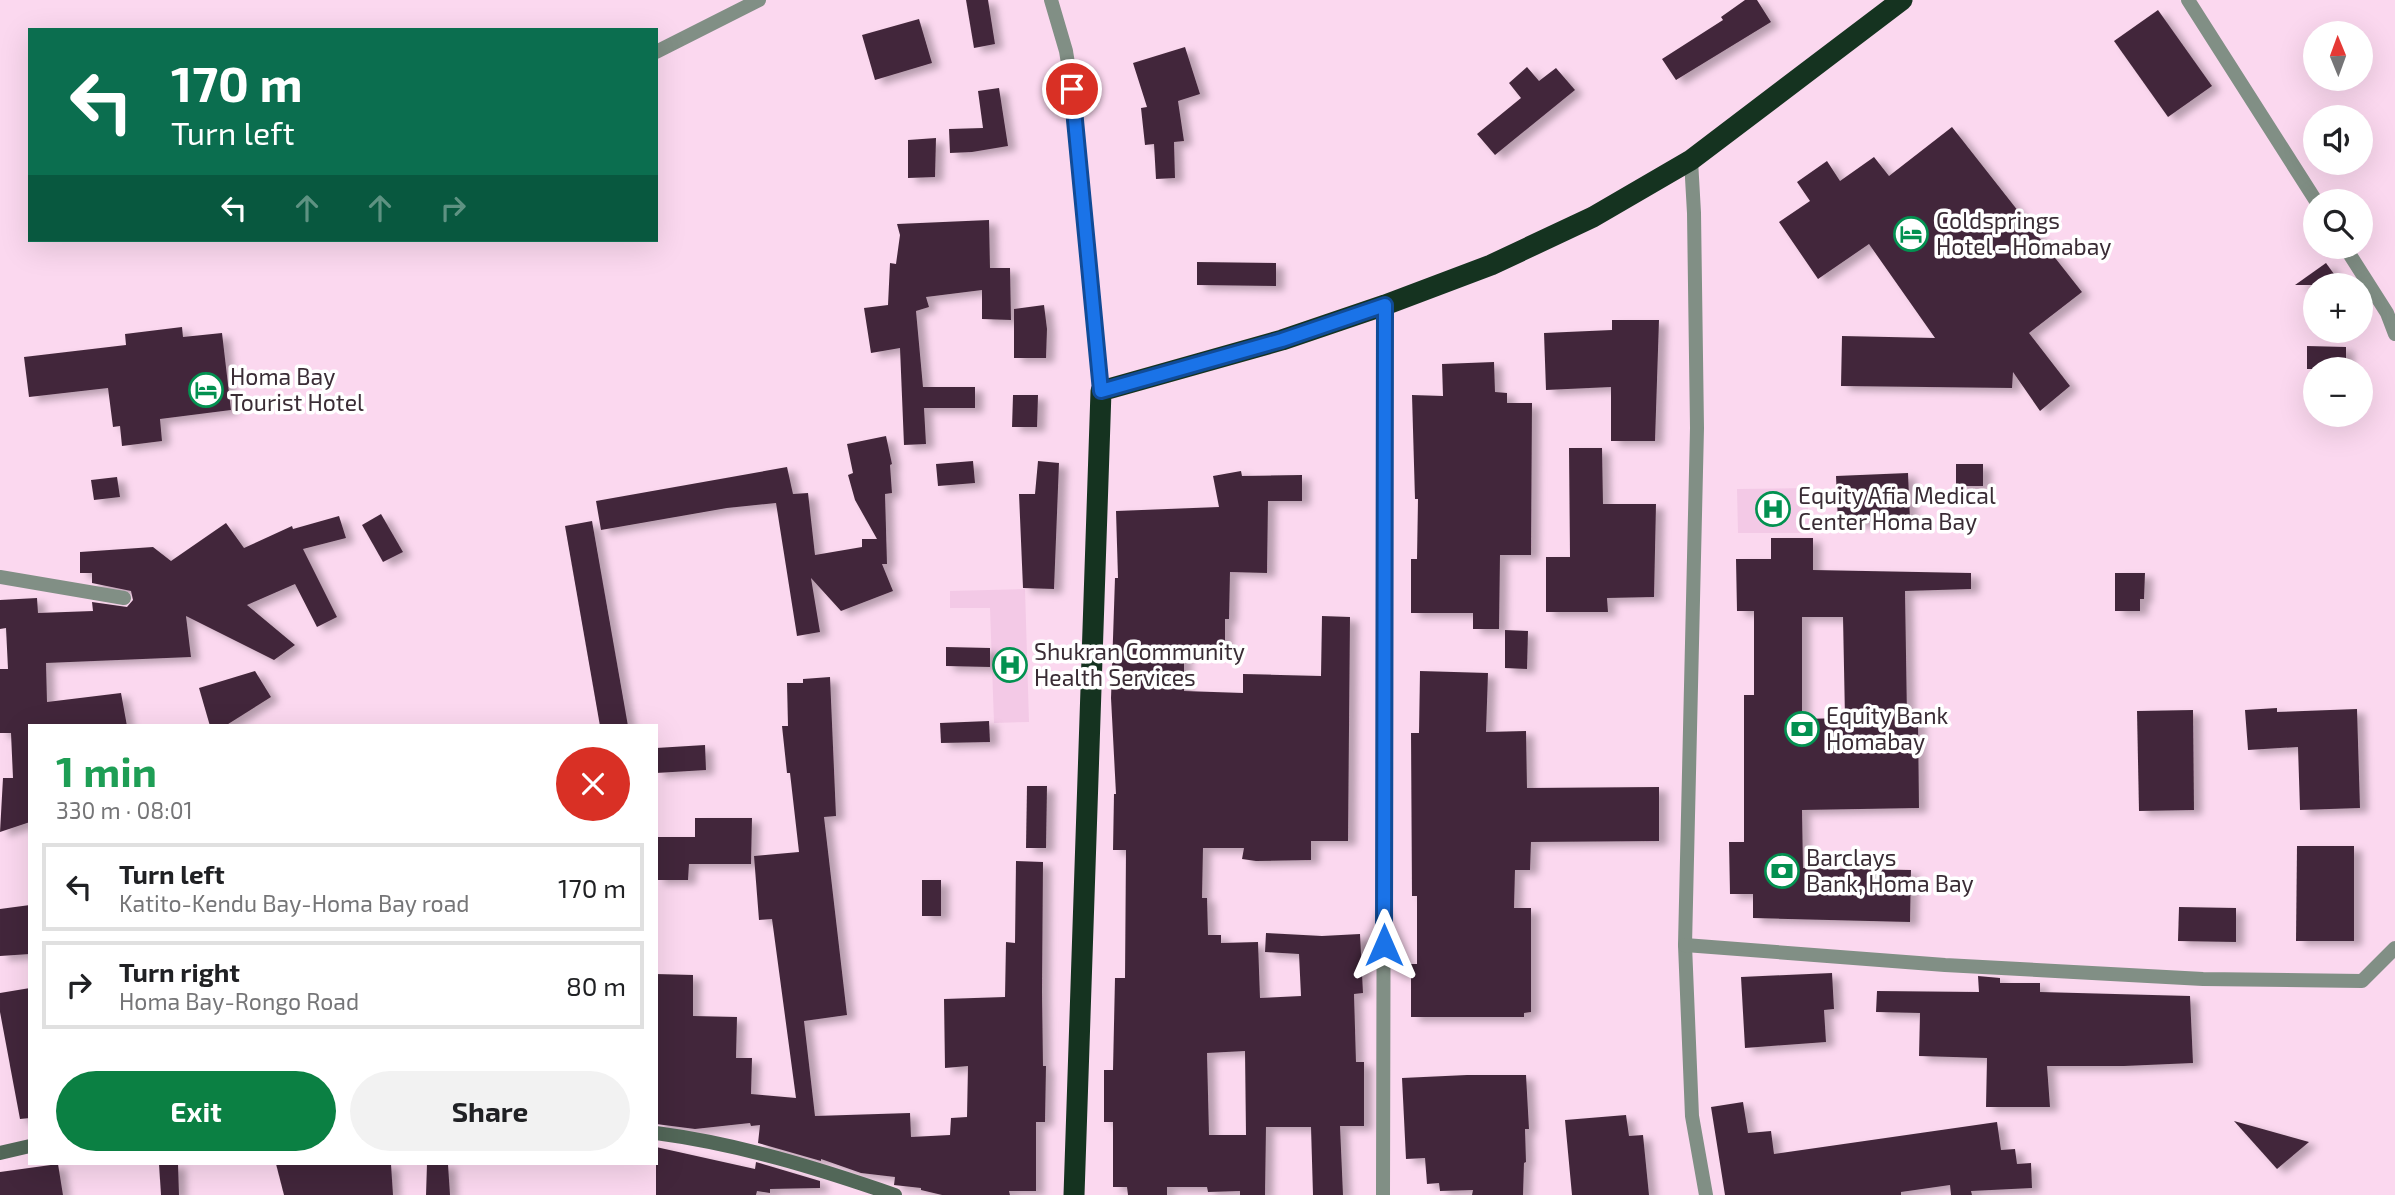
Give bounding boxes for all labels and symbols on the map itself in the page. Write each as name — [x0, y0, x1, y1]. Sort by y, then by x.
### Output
north arrow — [2303, 21, 2373, 91]
pin — [1042, 59, 1102, 119]
place label: Coldsprings Hotel - Homabay — [1936, 206, 2111, 260]
hotel icon: Coldsprings Hotel - Homabay — [1892, 215, 1930, 253]
place label: Homa Bay Tourist Hotel — [230, 362, 364, 416]
hotel icon: Homa Bay Tourist Hotel — [187, 371, 225, 409]
place label: Equity Afia Medical Center Homa Bay — [1798, 481, 1996, 535]
hospital icon: Equity Afia Medical Center Homa Bay — [1754, 490, 1792, 528]
place label: Shukran Community Health Services — [1034, 637, 1245, 691]
hospital icon: Shukran Community Health Services — [991, 646, 1029, 684]
place label: Equity Bank Homabay — [1826, 701, 1949, 755]
bank icon: Equity Bank Homabay — [1783, 710, 1821, 748]
place label: Barclays Bank, Homa Bay — [1806, 843, 1974, 897]
bank icon: Barclays Bank, Homa Bay — [1763, 852, 1801, 890]
position arrow — [1347, 908, 1421, 982]

